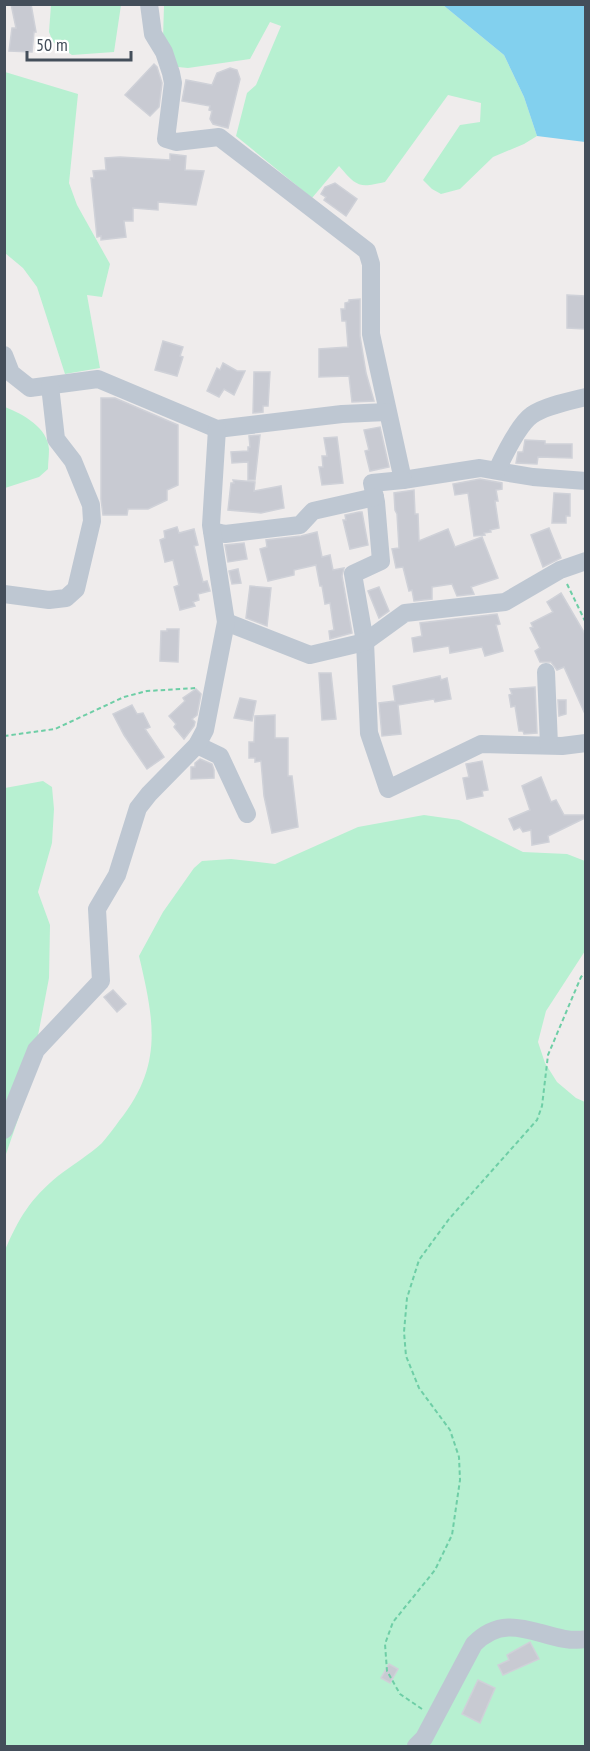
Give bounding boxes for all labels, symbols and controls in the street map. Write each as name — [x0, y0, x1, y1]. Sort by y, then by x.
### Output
scale bar — [27, 24, 130, 62]
text: 50 m — [36, 33, 68, 56]

